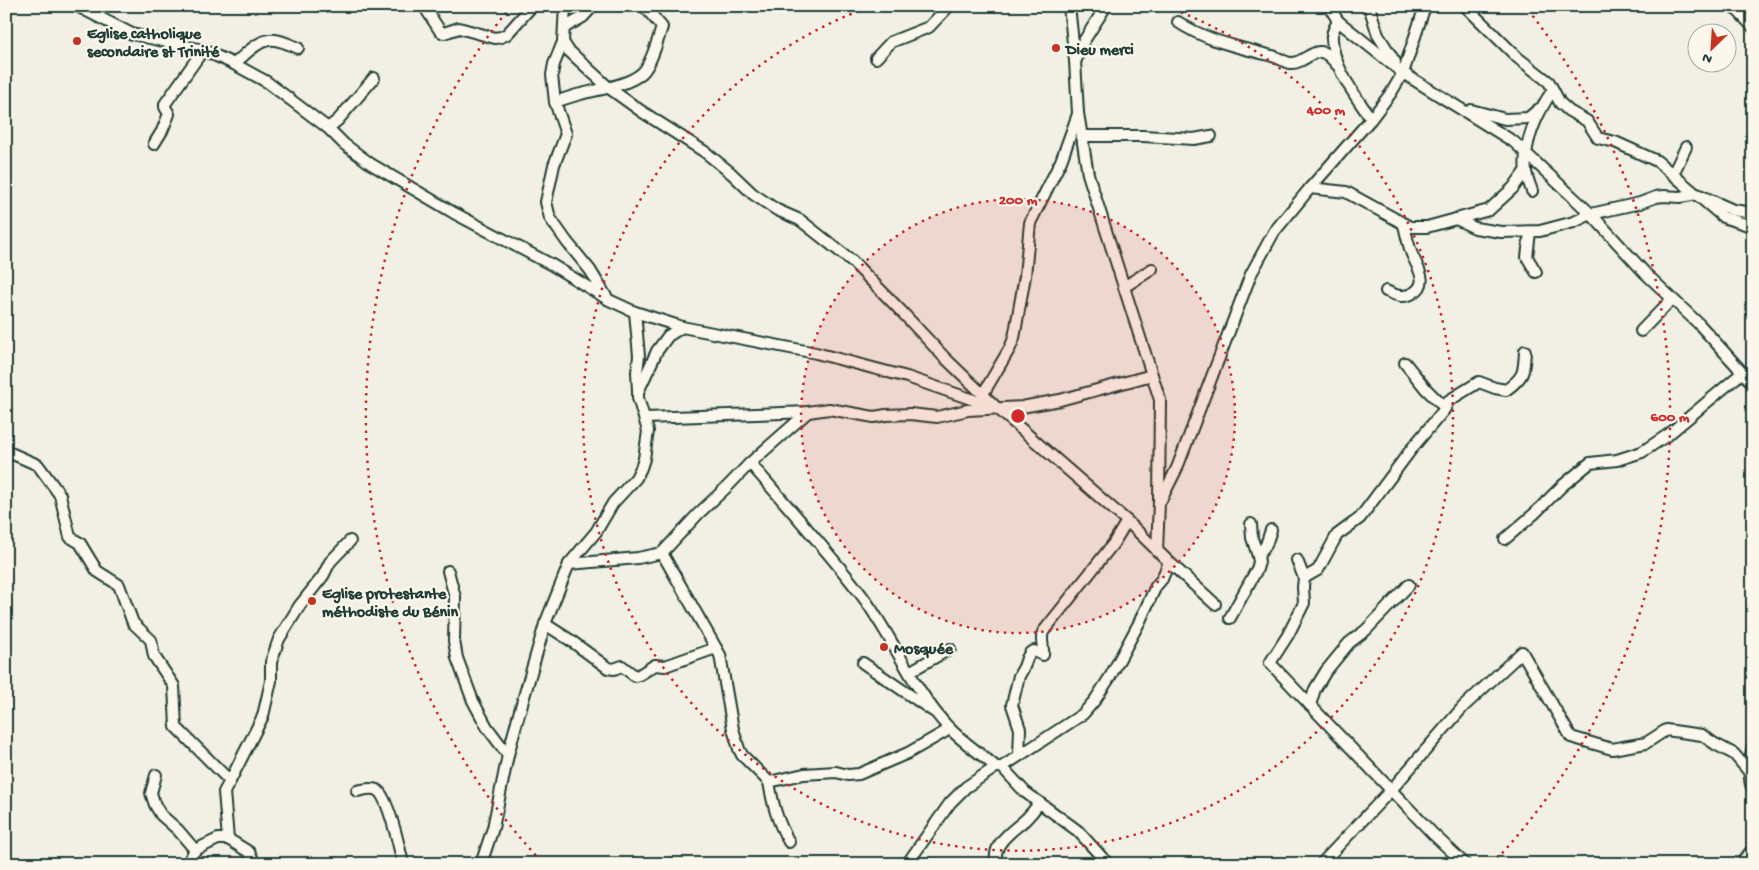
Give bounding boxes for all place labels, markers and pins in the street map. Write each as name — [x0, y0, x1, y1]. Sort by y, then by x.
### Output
place label: Eglise catholique secondaire st Trinité — [87, 26, 220, 63]
marker: Eglise catholique secondaire st Trinité — [71, 35, 83, 47]
marker: Dieu merci — [1050, 42, 1062, 54]
place label: Dieu merci — [1064, 42, 1134, 61]
centre of rings — [1009, 407, 1027, 425]
place label: Eglise protestante méthodiste du Bénin — [322, 586, 459, 623]
marker: Eglise protestante méthodiste du Bénin — [306, 595, 318, 607]
marker: Mosquée — [878, 641, 890, 653]
place label: Mosquée — [894, 641, 954, 660]

